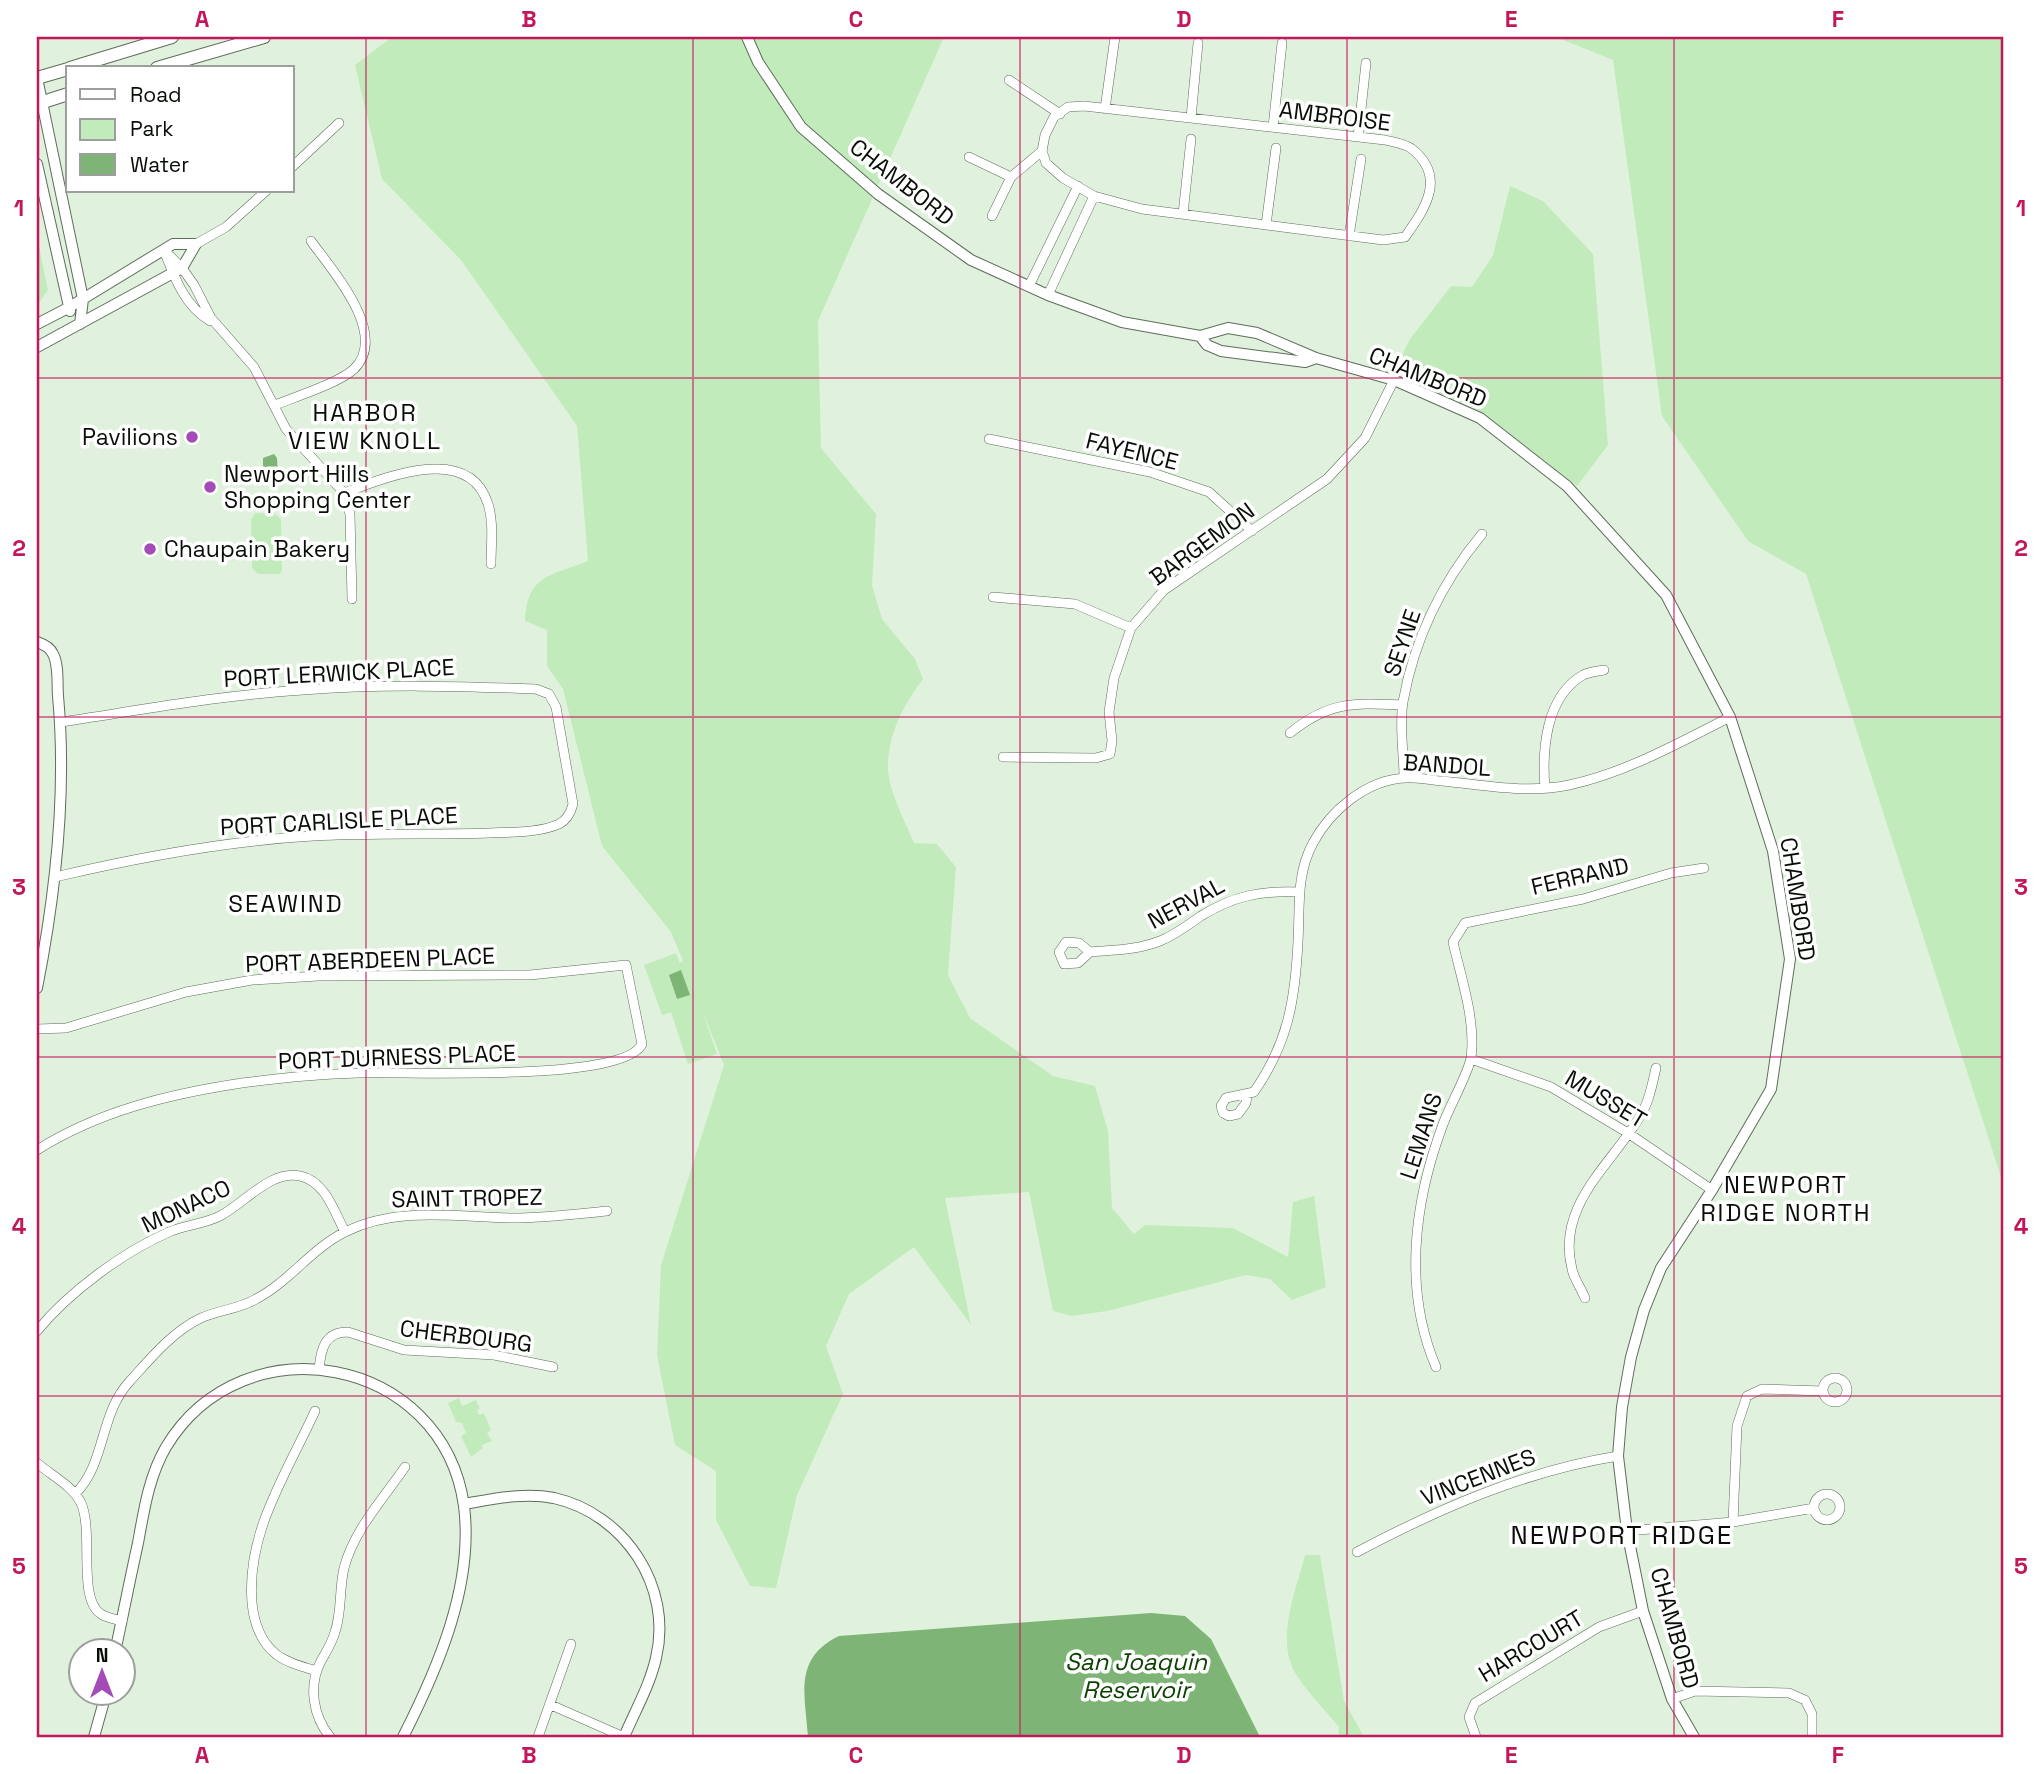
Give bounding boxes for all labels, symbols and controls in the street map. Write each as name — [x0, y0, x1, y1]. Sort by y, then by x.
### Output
text: A — [195, 4, 210, 34]
text: B — [521, 4, 537, 34]
text: C — [849, 4, 863, 34]
text: D — [1176, 4, 1192, 34]
text: E — [1505, 4, 1517, 34]
text: F — [1832, 4, 1844, 34]
legend — [66, 66, 294, 192]
text: Road — [130, 81, 182, 108]
street label: AMBROISE — [1278, 94, 1392, 138]
text: Park — [130, 115, 174, 142]
street label: CHAMBORD — [844, 132, 960, 232]
text: Water — [130, 151, 189, 178]
text: 1 — [14, 193, 24, 223]
text: 1 — [2016, 193, 2026, 223]
street label: CHAMBORD — [1365, 340, 1491, 414]
district label: HARBOR VIEW KNOLL — [288, 397, 442, 456]
place label: Pavilions — [82, 422, 178, 452]
street label: FAYENCE — [1083, 425, 1181, 477]
marker: Pavilions — [184, 429, 200, 445]
place label: Newport Hills Shopping Center — [224, 459, 411, 515]
marker: Newport Hills Shopping Center — [202, 479, 218, 495]
street label: BARGEMON — [1144, 496, 1260, 592]
text: 2 — [12, 533, 26, 563]
text: 2 — [2014, 533, 2028, 563]
place label: Chaupain Bakery — [164, 534, 350, 564]
marker: Chaupain Bakery — [142, 541, 158, 557]
street label: SEYNE — [1377, 605, 1427, 681]
street label: PORT LERWICK PLACE — [223, 652, 455, 694]
street label: BANDOL — [1402, 747, 1492, 783]
street label: PORT CARLISLE PLACE — [219, 800, 459, 842]
street label: CHAMBORD — [1773, 835, 1823, 963]
street label: FERRAND — [1528, 850, 1632, 902]
street label: NERVAL — [1143, 870, 1229, 936]
text: 3 — [12, 872, 26, 902]
text: 3 — [2014, 872, 2028, 902]
district label: SEAWIND — [228, 888, 344, 919]
street label: PORT ABERDEEN PLACE — [245, 941, 495, 979]
street label: PORT DURNESS PLACE — [277, 1038, 517, 1076]
street label: MUSSET — [1560, 1063, 1652, 1135]
street label: LEMANS — [1393, 1089, 1449, 1183]
district label: NEWPORT RIDGE NORTH — [1700, 1169, 1872, 1228]
street label: MONACO — [137, 1172, 235, 1240]
street label: SAINT TROPEZ — [391, 1182, 543, 1214]
text: 4 — [12, 1211, 27, 1241]
text: 4 — [2014, 1211, 2029, 1241]
street label: CHERBOURG — [398, 1313, 534, 1359]
street label: VINCENNES — [1416, 1441, 1540, 1513]
district label: NEWPORT RIDGE — [1511, 1518, 1733, 1552]
text: 5 — [12, 1551, 26, 1581]
text: 5 — [2014, 1551, 2028, 1581]
street label: CHAMBORD — [1643, 1564, 1707, 1692]
street label: HARCOURT — [1473, 1603, 1589, 1689]
north arrow — [66, 1638, 136, 1708]
text: N — [96, 1643, 108, 1668]
water label: San Joaquin Reservoir — [1065, 1646, 1208, 1705]
text: A — [195, 1740, 210, 1770]
text: B — [521, 1740, 537, 1770]
text: C — [849, 1740, 863, 1770]
text: D — [1176, 1740, 1192, 1770]
text: E — [1505, 1740, 1517, 1770]
text: F — [1832, 1740, 1844, 1770]

